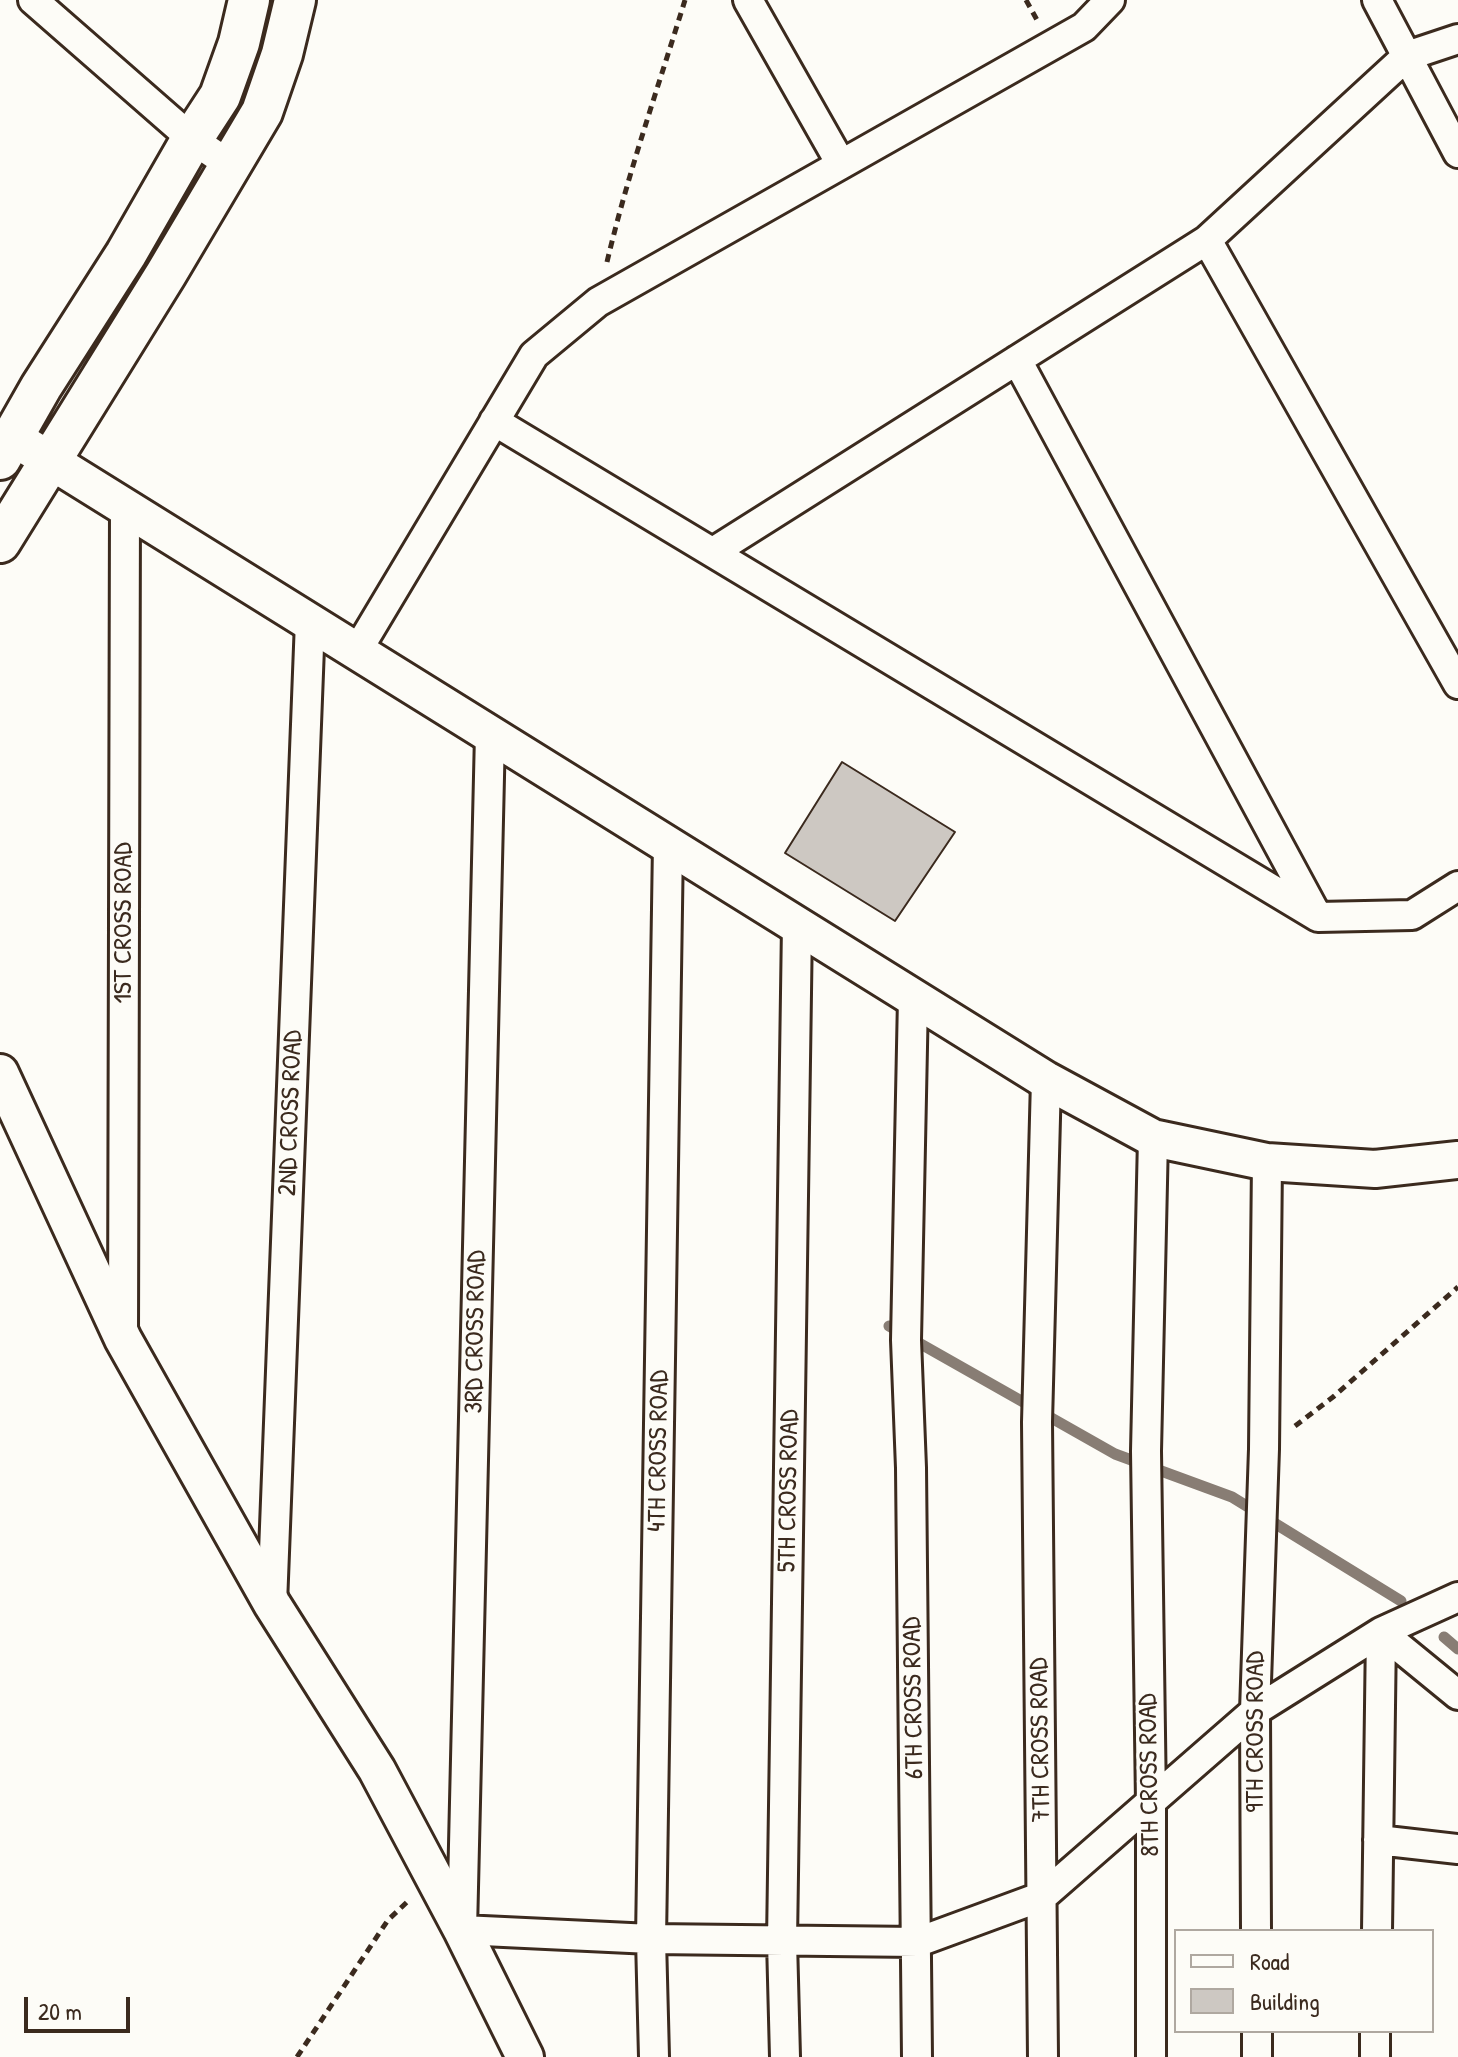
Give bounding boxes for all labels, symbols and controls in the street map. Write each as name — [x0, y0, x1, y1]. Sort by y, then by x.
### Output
street label: 1ST CROSS ROAD — [108, 842, 140, 1004]
street label: 2ND CROSS ROAD — [273, 1030, 309, 1196]
street label: 3RD CROSS ROAD — [459, 1250, 493, 1414]
street label: 4TH CROSS ROAD — [642, 1370, 676, 1532]
street label: 5TH CROSS ROAD — [772, 1409, 806, 1573]
street label: 6TH CROSS ROAD — [897, 1617, 931, 1779]
street label: 9TH CROSS ROAD — [1240, 1651, 1272, 1813]
street label: 7TH CROSS ROAD — [1024, 1657, 1058, 1823]
street label: 8TH CROSS ROAD — [1133, 1693, 1167, 1857]
legend — [1174, 1929, 1434, 2033]
text: Road — [1250, 1945, 1289, 1977]
scale bar — [28, 1981, 134, 2031]
text: Building — [1250, 1985, 1320, 2017]
text: 20 m — [38, 1995, 82, 2027]

